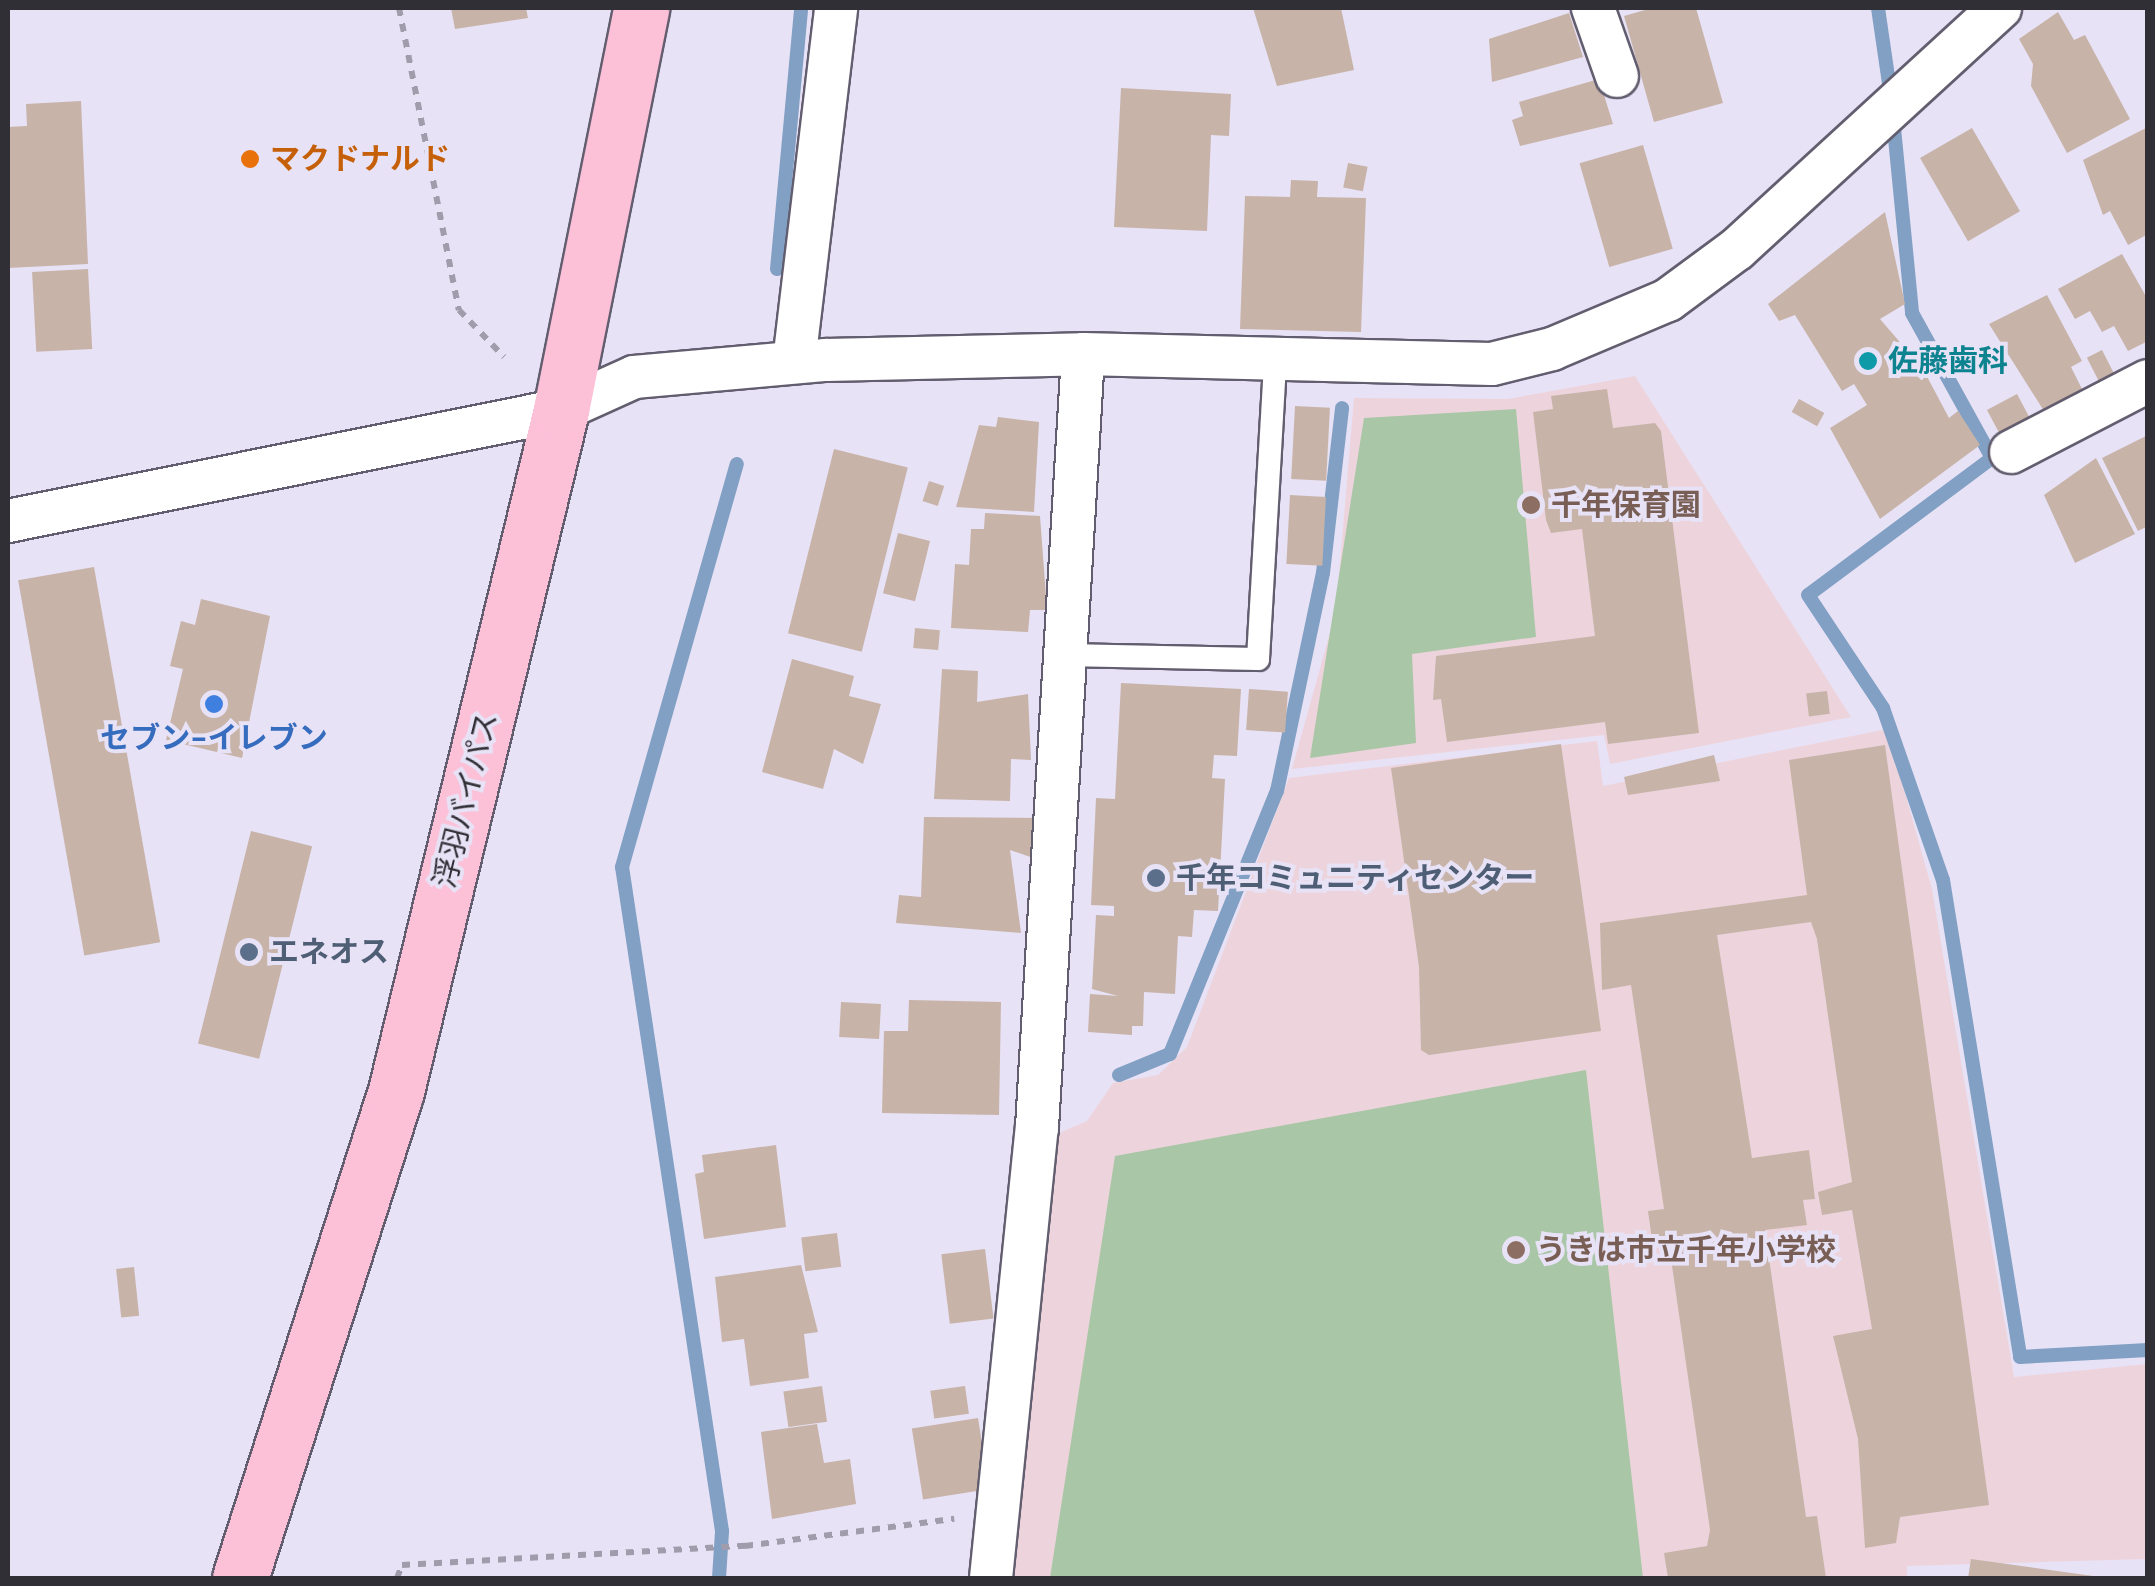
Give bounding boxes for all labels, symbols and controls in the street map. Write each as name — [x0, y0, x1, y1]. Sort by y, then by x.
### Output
place label: マクドナルド — [270, 141, 450, 177]
marker: マクドナルド — [239, 148, 261, 170]
place label: 佐藤歯科 — [1888, 343, 2008, 379]
marker: 佐藤歯科 — [1857, 350, 1879, 372]
place label: 千年保育園 — [1551, 487, 1701, 523]
marker: 千年保育園 — [1520, 494, 1542, 516]
marker: セブン-イレブン — [203, 693, 225, 715]
street label: 浮羽バイパス — [427, 708, 505, 892]
place label: セブン-イレブン — [100, 720, 328, 756]
place label: 千年コミュニティセンター — [1176, 860, 1536, 896]
marker: 千年コミュニティセンター — [1145, 867, 1167, 889]
place label: エネオス — [269, 934, 389, 970]
marker: エネオス — [238, 941, 260, 963]
place label: うきは市立千年小学校 — [1536, 1232, 1836, 1268]
marker: うきは市立千年小学校 — [1505, 1239, 1527, 1261]

